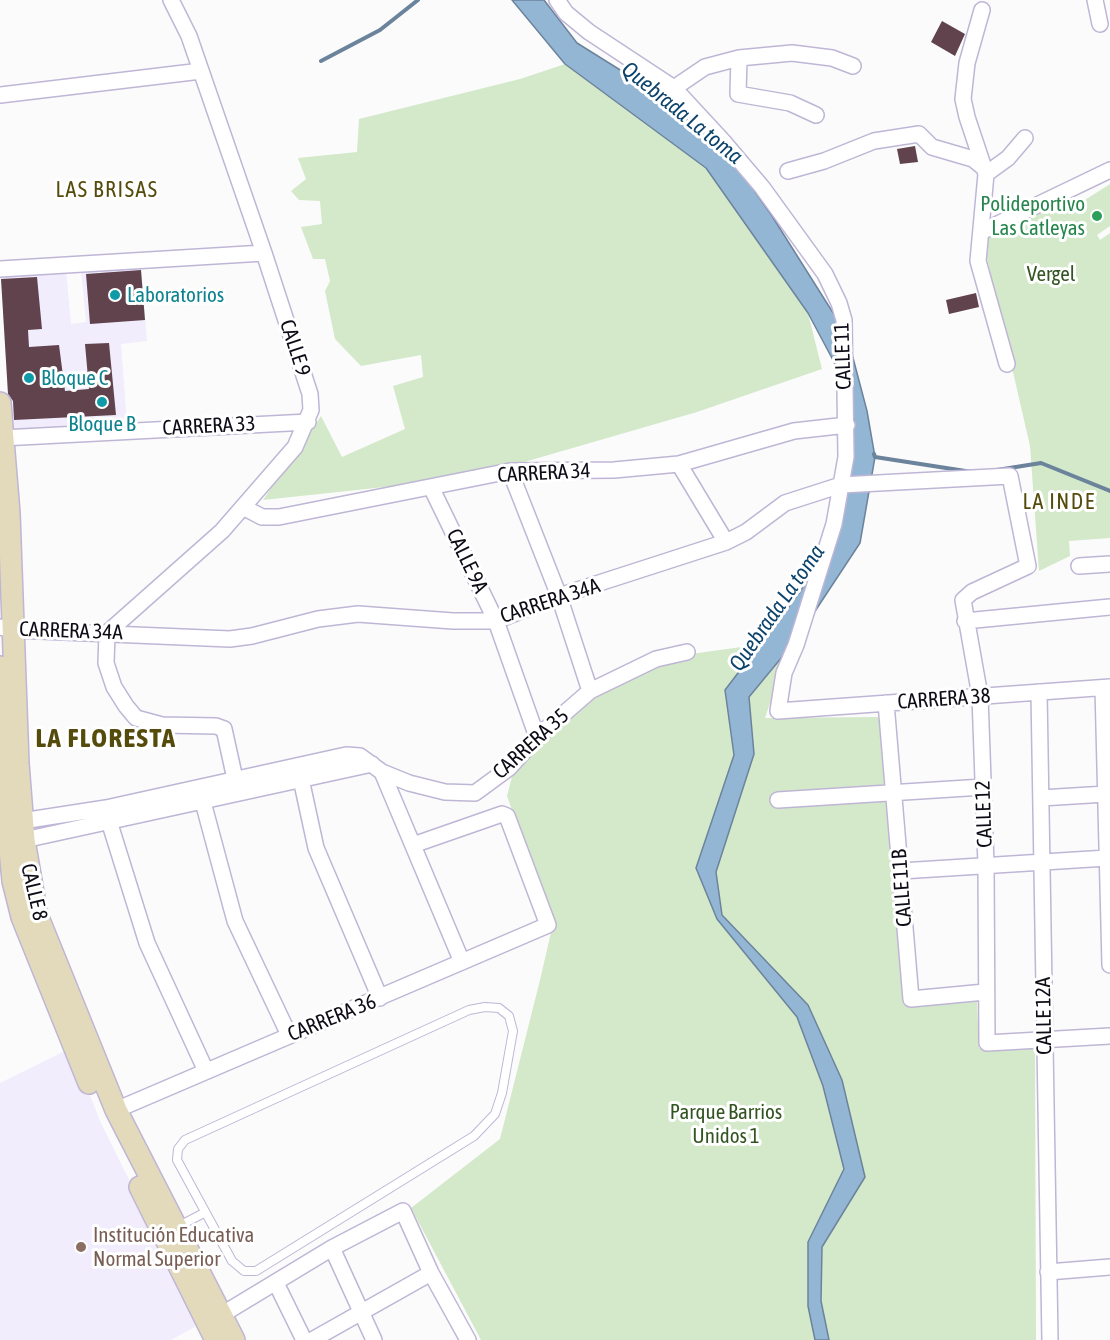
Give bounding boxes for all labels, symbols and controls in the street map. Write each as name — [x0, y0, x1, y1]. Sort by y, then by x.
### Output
water label: Quebrada La toma — [616, 56, 748, 170]
district label: LAS BRISAS — [56, 177, 158, 203]
place label: Polideportivo Las Catleyas — [980, 191, 1085, 241]
marker: Polideportivo Las Catleyas — [1090, 209, 1104, 223]
park label: Vergel — [1027, 261, 1075, 287]
place label: Laboratorios — [127, 282, 224, 308]
marker: Laboratorios — [108, 288, 122, 302]
street label: CALLE 9 — [274, 317, 316, 379]
street label: CALLE 11 — [829, 322, 857, 390]
place label: Bloque C — [41, 365, 108, 391]
marker: Bloque C — [22, 371, 36, 385]
marker: Bloque B — [95, 395, 109, 409]
place label: Bloque B — [68, 411, 136, 437]
street label: CARRERA 33 — [162, 411, 256, 441]
street label: CARRERA 34 — [497, 458, 591, 488]
district label: LA INDE — [1022, 489, 1096, 515]
street label: CALLE 9A — [441, 525, 493, 597]
water label: Quebrada La toma — [724, 540, 830, 676]
street label: CARRERA 34A — [497, 573, 603, 629]
street label: CARRERA 34A — [19, 617, 123, 645]
street label: CARRERA 38 — [897, 683, 991, 715]
street label: CARRERA 35 — [488, 703, 574, 785]
district label: LA FLORESTA — [36, 722, 176, 754]
street label: CALLE 12 — [970, 780, 998, 848]
street label: CALLE 11B — [887, 848, 917, 928]
street label: CALLE 8 — [15, 861, 53, 923]
street label: CALLE 12A — [1031, 977, 1057, 1055]
street label: CARRERA 36 — [284, 989, 380, 1047]
park label: Parque Barrios Unidos 1 — [670, 1099, 782, 1149]
place label: Institución Educativa Normal Superior — [93, 1222, 254, 1272]
marker: Institución Educativa Normal Superior — [74, 1240, 88, 1254]

